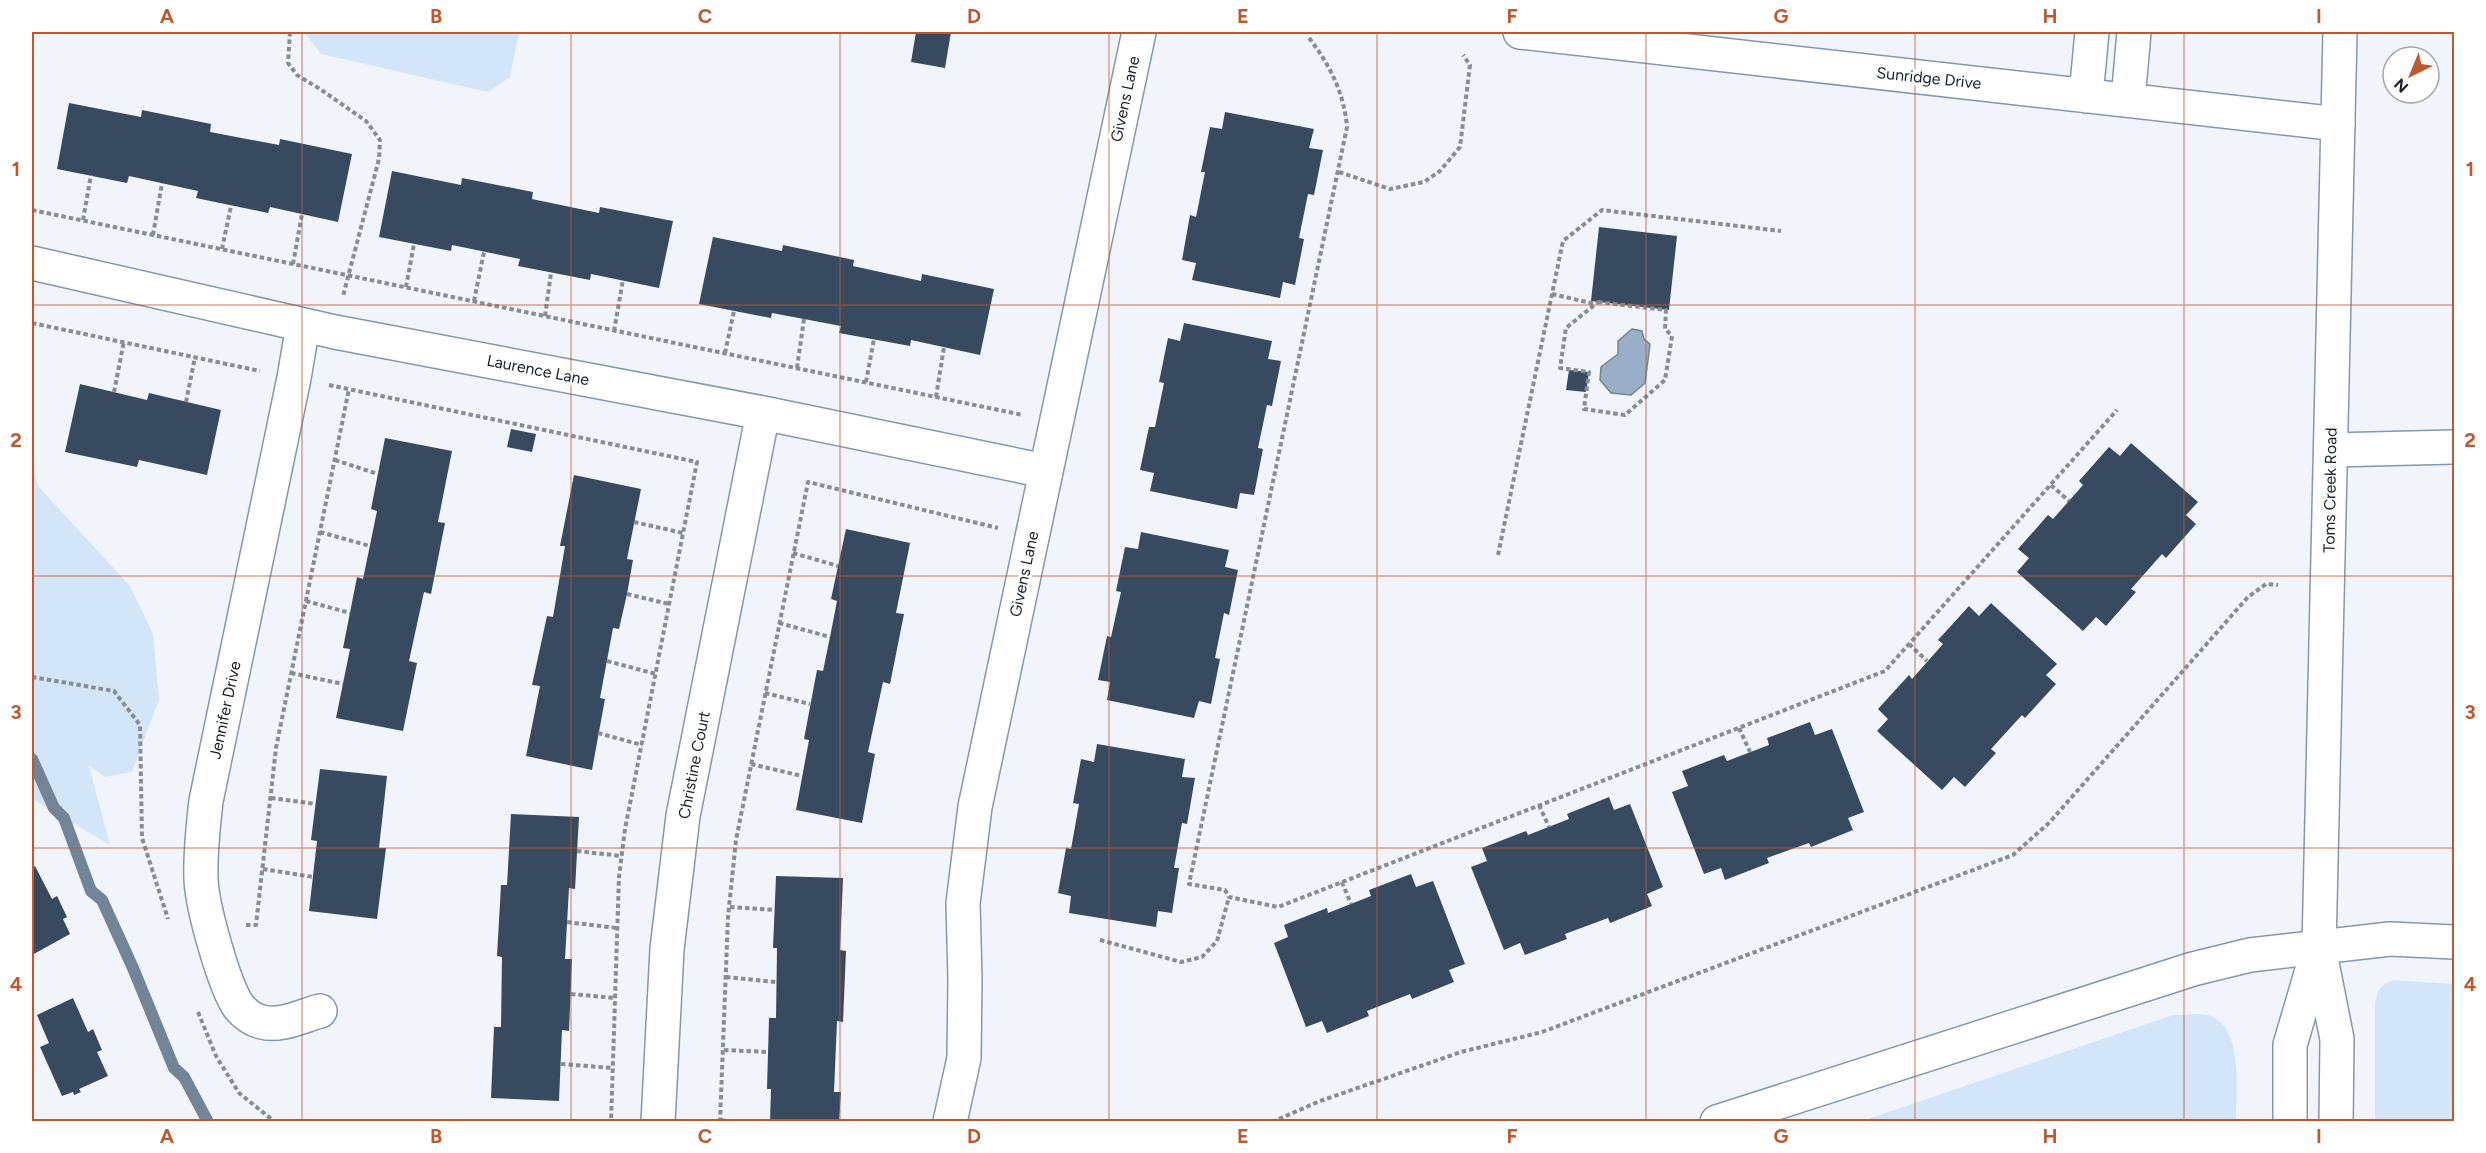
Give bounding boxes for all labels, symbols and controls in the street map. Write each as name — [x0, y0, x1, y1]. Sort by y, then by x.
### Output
text: A — [160, 4, 175, 28]
text: B — [430, 4, 442, 28]
text: C — [698, 4, 712, 28]
text: D — [967, 4, 981, 28]
text: E — [1237, 4, 1249, 28]
text: F — [1506, 4, 1518, 28]
text: G — [1774, 4, 1789, 28]
text: H — [2043, 4, 2058, 28]
text: I — [2316, 4, 2322, 28]
north arrow — [2381, 45, 2441, 105]
street label: Givens Lane — [1107, 54, 1143, 144]
street label: Sunridge Drive — [1876, 63, 1983, 93]
text: N — [2390, 74, 2412, 97]
text: 1 — [12, 157, 20, 181]
text: 1 — [2466, 157, 2474, 181]
street label: Laurence Lane — [485, 351, 591, 389]
street label: Toms Creek Road — [2319, 427, 2341, 553]
text: 2 — [10, 428, 22, 452]
text: 2 — [2464, 428, 2476, 452]
street label: Givens Lane — [1006, 529, 1042, 619]
street label: Jennifer Drive — [205, 659, 245, 761]
text: 3 — [10, 700, 22, 724]
text: 3 — [2464, 700, 2476, 724]
street label: Christine Court — [674, 709, 714, 821]
text: 4 — [10, 972, 23, 996]
text: 4 — [2464, 972, 2477, 996]
text: A — [160, 1124, 175, 1148]
text: B — [430, 1124, 442, 1148]
text: C — [698, 1124, 712, 1148]
text: D — [967, 1124, 981, 1148]
text: E — [1237, 1124, 1249, 1148]
text: F — [1506, 1124, 1518, 1148]
text: G — [1774, 1124, 1789, 1148]
text: H — [2043, 1124, 2058, 1148]
text: I — [2316, 1124, 2322, 1148]

